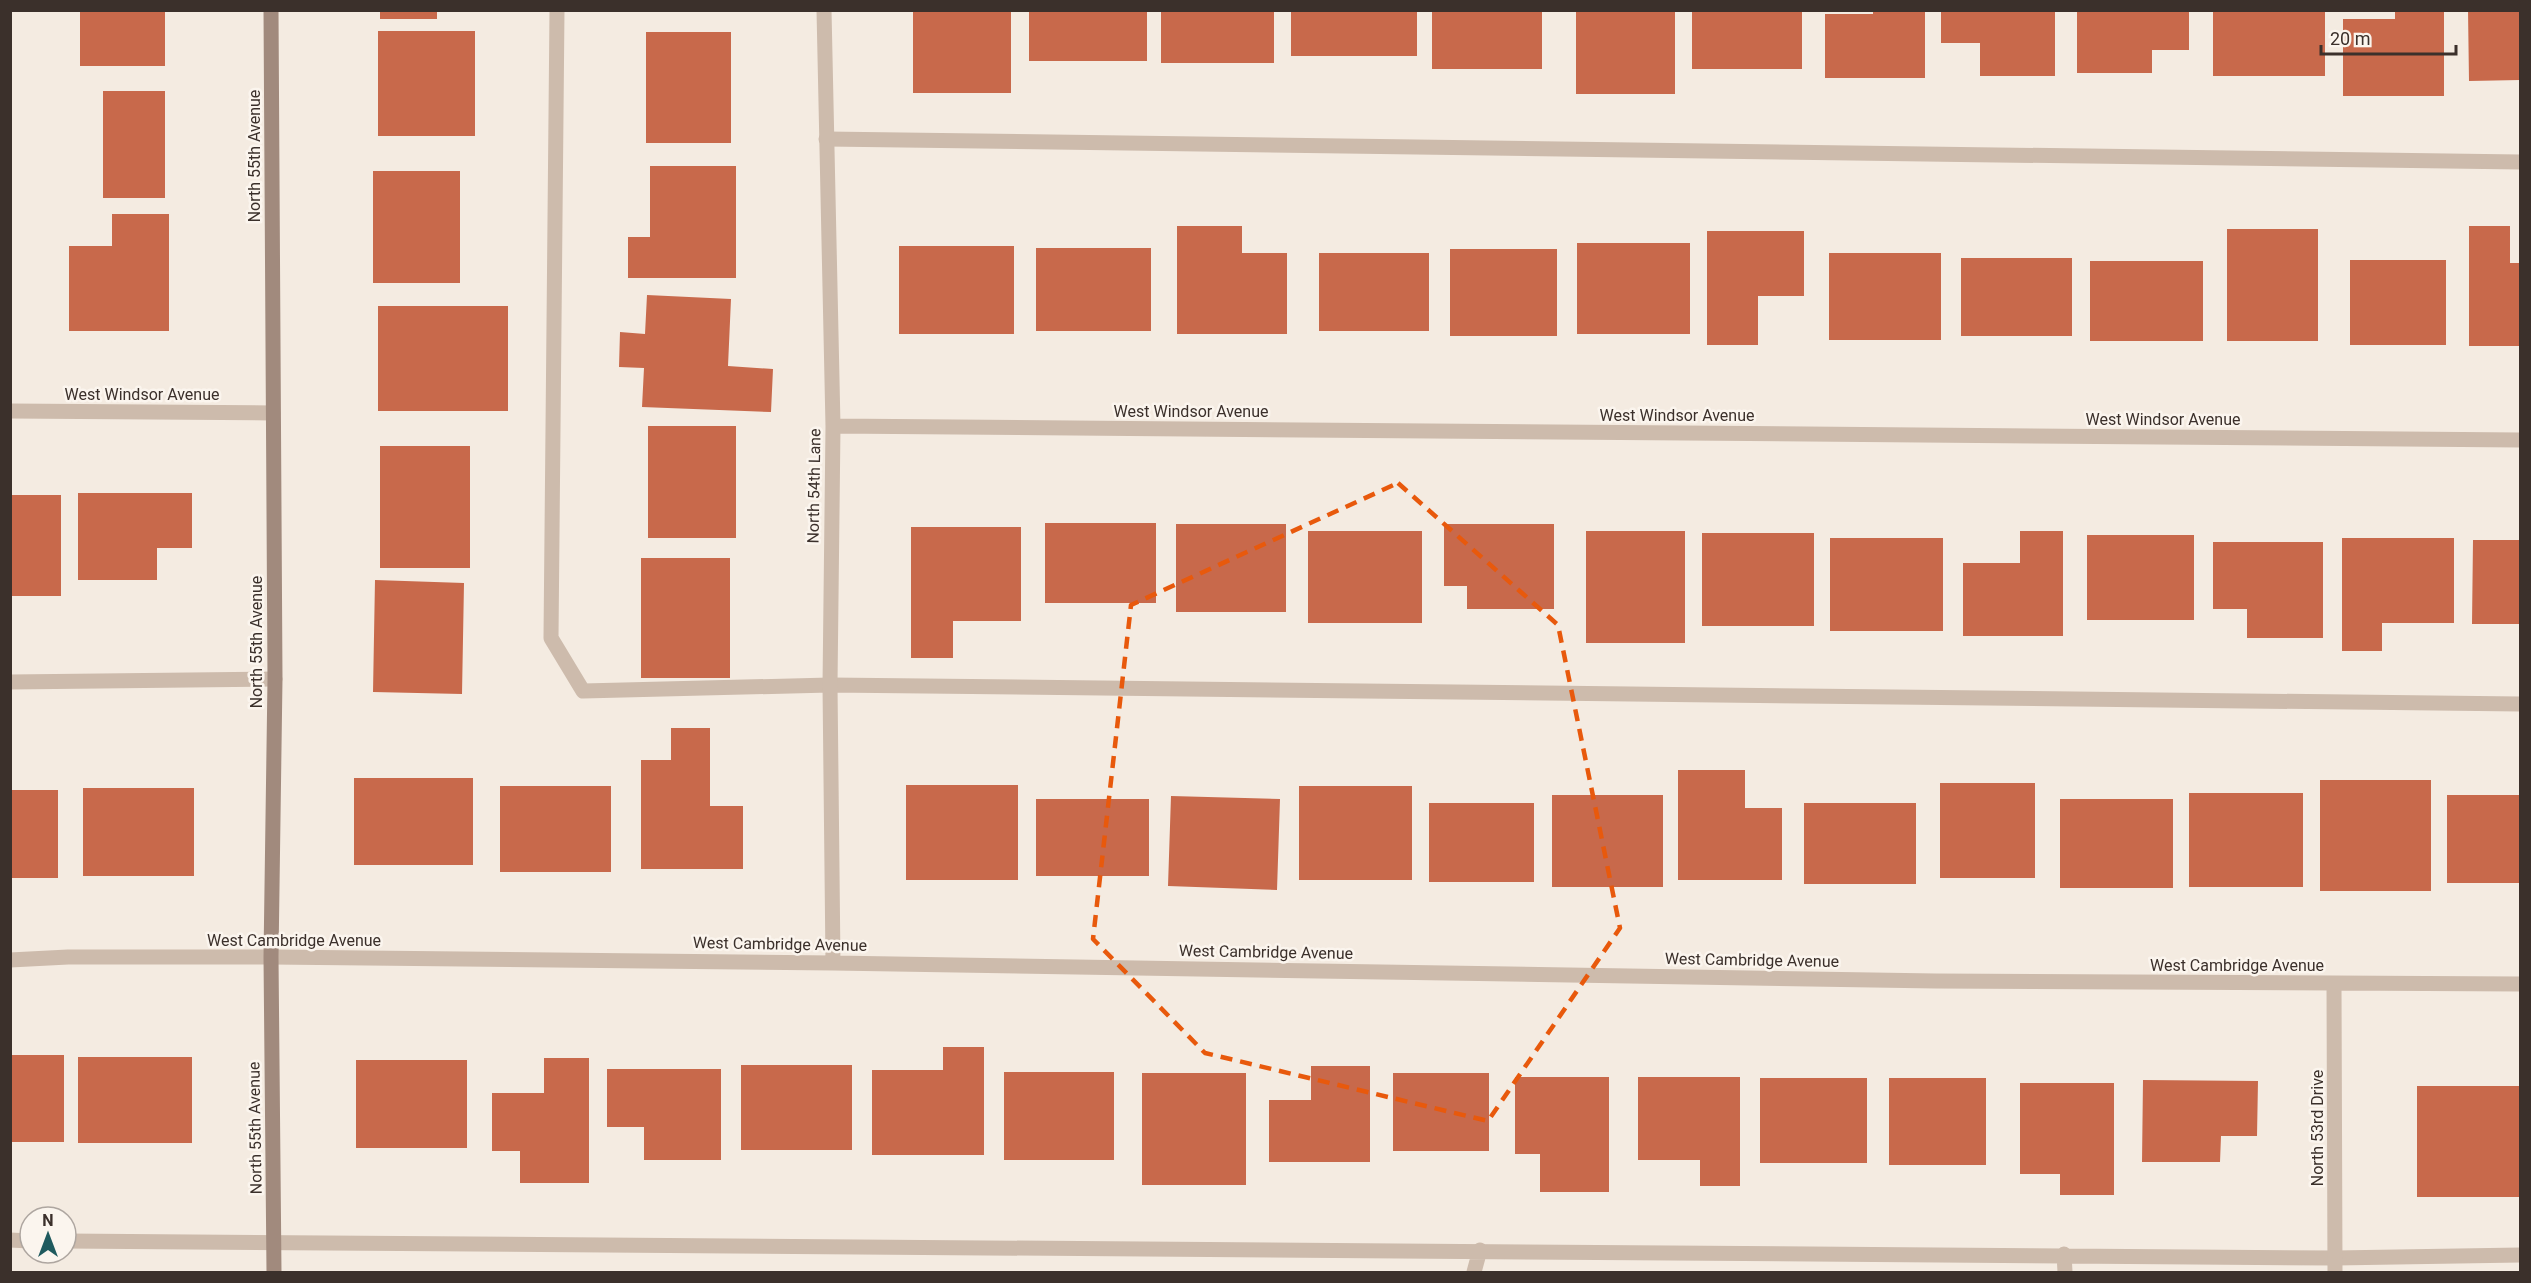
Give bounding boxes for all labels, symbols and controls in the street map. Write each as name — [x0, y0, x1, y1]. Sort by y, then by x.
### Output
scale bar — [2321, 18, 2456, 56]
text: 20 m — [2330, 28, 2370, 49]
street label: North 55th Avenue — [245, 90, 264, 222]
street label: West Windsor Avenue — [65, 385, 219, 404]
street label: West Windsor Avenue — [1114, 402, 1268, 421]
street label: West Windsor Avenue — [1600, 406, 1754, 425]
street label: West Windsor Avenue — [2086, 410, 2240, 429]
street label: North 54th Lane — [803, 428, 825, 544]
street label: North 55th Avenue — [247, 576, 266, 708]
street label: West Cambridge Avenue — [207, 931, 381, 950]
street label: West Cambridge Avenue — [693, 933, 867, 955]
street label: West Cambridge Avenue — [1179, 941, 1353, 963]
street label: West Cambridge Avenue — [1665, 949, 1839, 971]
street label: West Cambridge Avenue — [2150, 956, 2324, 975]
street label: North 55th Avenue — [244, 1062, 266, 1194]
street label: North 53rd Drive — [2308, 1070, 2327, 1186]
north arrow — [18, 1205, 78, 1265]
text: N — [42, 1211, 54, 1230]

